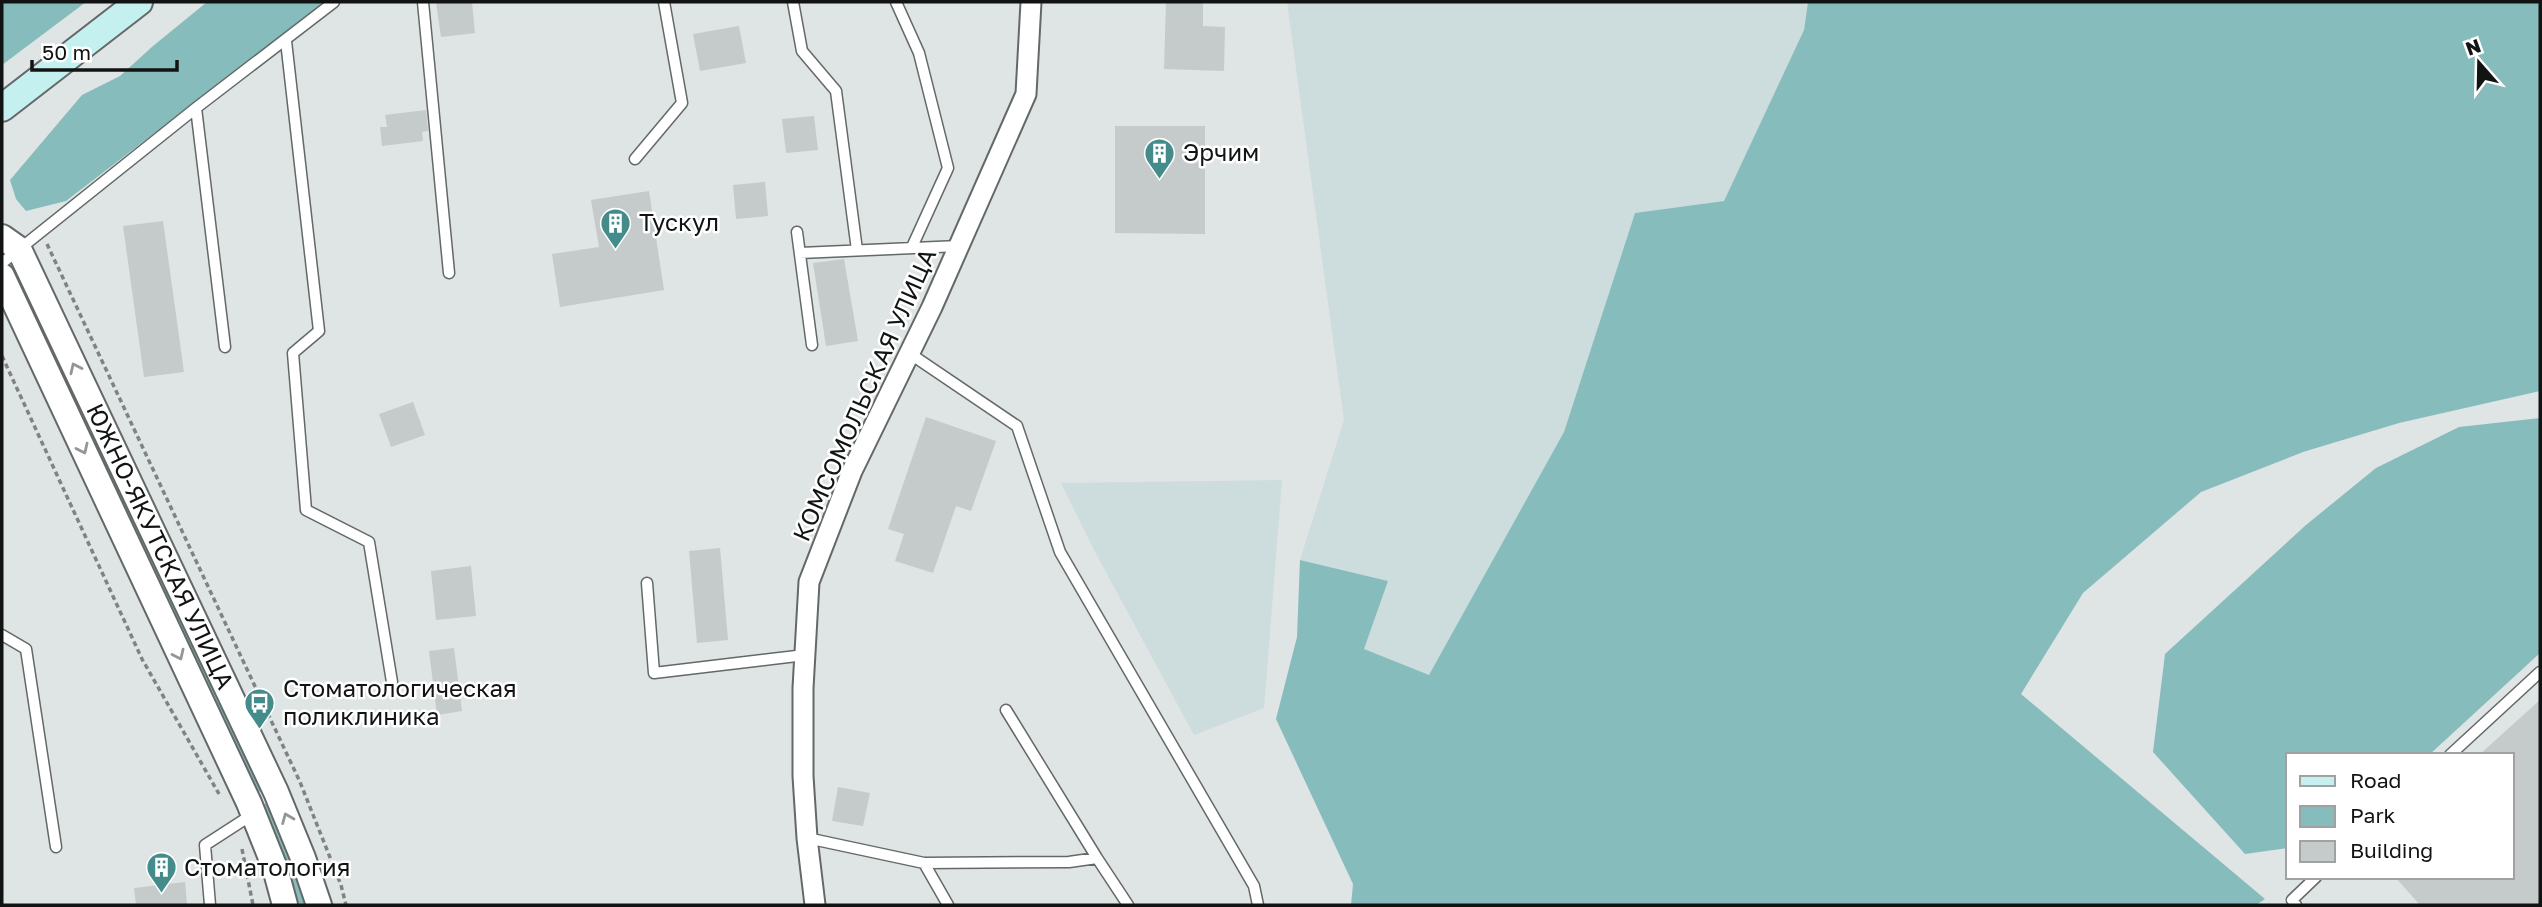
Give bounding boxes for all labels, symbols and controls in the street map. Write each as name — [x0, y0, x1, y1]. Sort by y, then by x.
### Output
scale bar — [32, 28, 177, 72]
north arrow — [2444, 28, 2514, 98]
text: N — [2462, 33, 2484, 60]
text: 50 m — [42, 39, 91, 65]
building icon: Эрчим — [1143, 136, 1177, 180]
place label: Эрчим — [1183, 137, 1259, 166]
building icon: Тускул — [599, 206, 633, 250]
place label: Тускул — [639, 207, 719, 236]
street label: КОМСОМОЛЬСКАЯ УЛИЦА — [786, 244, 941, 545]
one-way arrow — [70, 363, 84, 376]
street label: ЮЖНО-ЯКУТСКАЯ УЛИЦА — [81, 398, 241, 693]
one-way arrow — [74, 442, 88, 454]
one-way arrow — [171, 648, 185, 660]
place label: Стоматологическая поликлиника — [283, 673, 517, 730]
bus stop icon: Стоматологическая поликлиника — [243, 686, 277, 730]
legend — [2286, 753, 2514, 879]
text: Road — [2350, 767, 2401, 793]
text: Park — [2350, 802, 2396, 828]
one-way arrow — [281, 813, 295, 825]
text: Building — [2350, 837, 2433, 863]
building icon: Стоматология — [144, 851, 178, 895]
place label: Стоматология — [184, 852, 350, 881]

